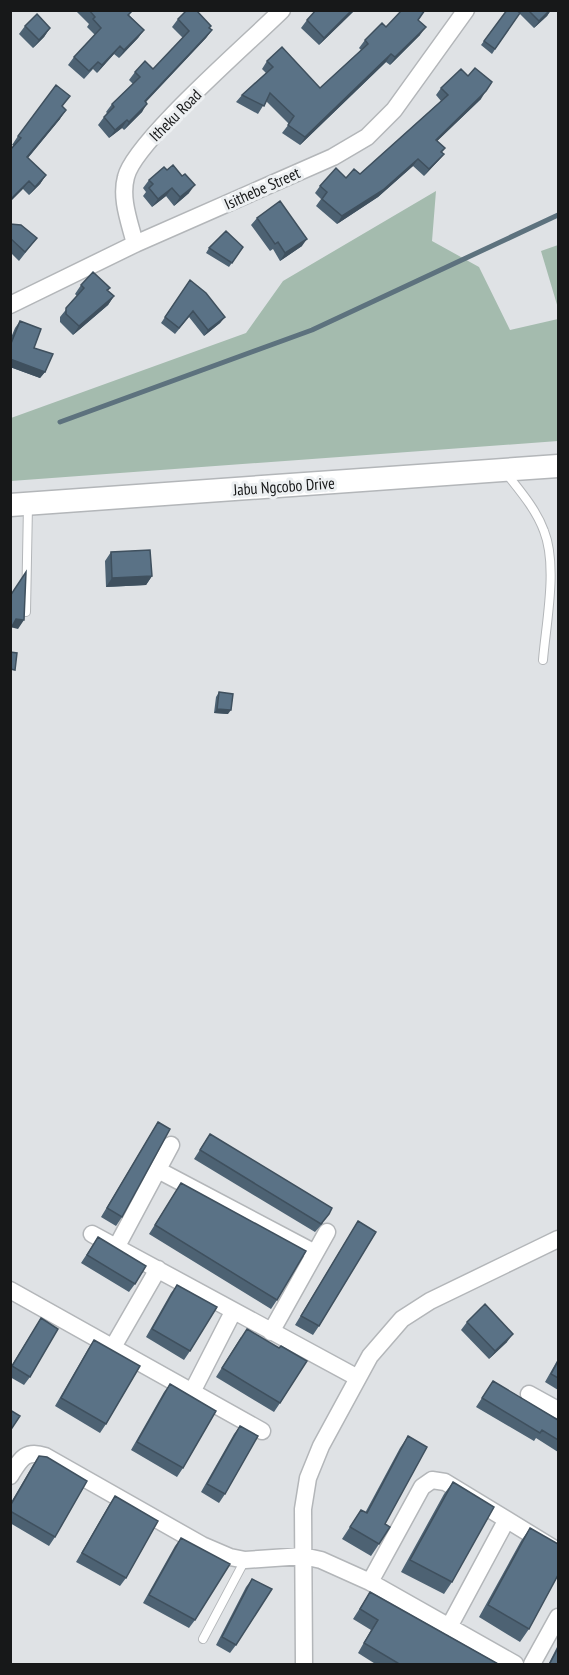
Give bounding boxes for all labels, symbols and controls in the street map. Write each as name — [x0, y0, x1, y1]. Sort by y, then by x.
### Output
street label: Itheku Road — [145, 85, 205, 145]
street label: Isithebe Street — [221, 162, 303, 214]
street label: Jabu Ngcobo Drive — [232, 472, 335, 500]

